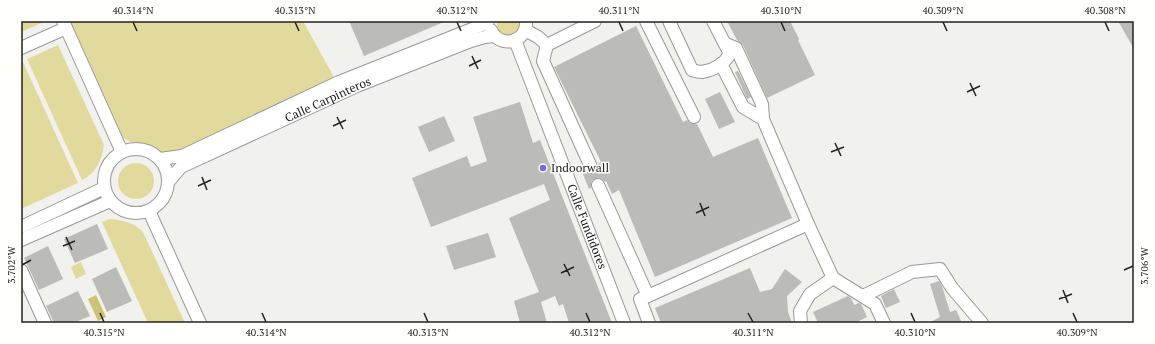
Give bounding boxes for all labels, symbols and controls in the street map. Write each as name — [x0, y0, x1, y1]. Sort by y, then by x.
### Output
text: 40.314°N — [113, 4, 154, 17]
text: 40.313°N — [275, 4, 316, 17]
text: 40.312°N — [437, 4, 478, 17]
text: 40.311°N — [599, 4, 640, 17]
text: 40.310°N — [761, 4, 802, 17]
text: 40.309°N — [923, 4, 964, 17]
text: 40.308°N — [1085, 4, 1126, 17]
street label: Calle Carpinteros — [282, 73, 373, 125]
place label: Indoorwall — [551, 160, 609, 175]
marker: Indoorwall — [538, 163, 548, 173]
street label: Calle Fundidores — [564, 182, 611, 271]
text: 3.702°W — [5, 246, 18, 284]
text: 3.706°W — [1138, 247, 1151, 285]
text: 40.315°N — [84, 326, 125, 339]
text: 40.314°N — [246, 326, 287, 339]
text: 40.313°N — [408, 326, 449, 339]
text: 40.312°N — [570, 326, 611, 339]
text: 40.311°N — [733, 326, 774, 339]
text: 40.310°N — [895, 326, 936, 339]
text: 40.309°N — [1057, 326, 1098, 339]

